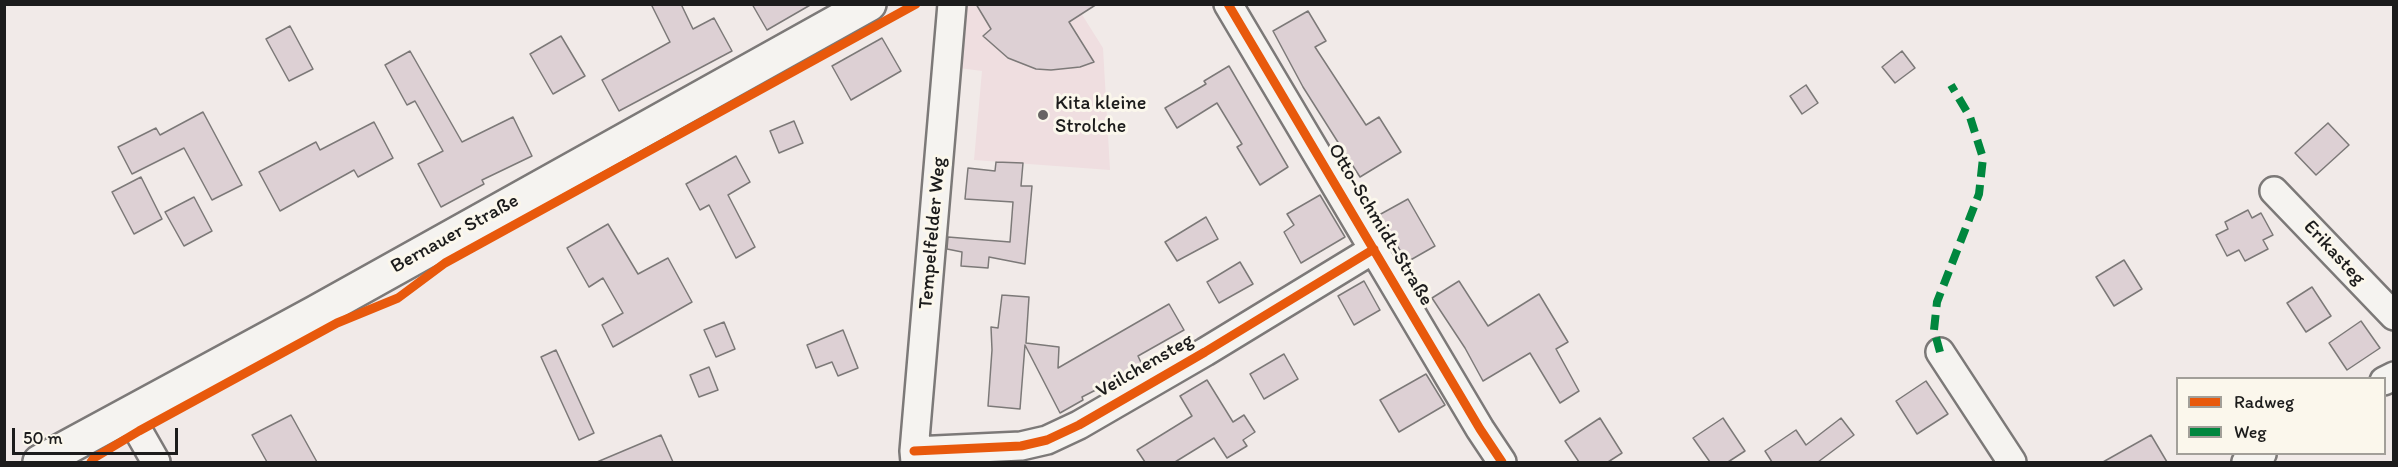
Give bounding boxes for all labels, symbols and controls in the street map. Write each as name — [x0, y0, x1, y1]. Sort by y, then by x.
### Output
place label: Kita kleine Strolche — [1055, 92, 1146, 139]
marker: Kita kleine Strolche — [1036, 108, 1050, 122]
street label: Otto-Schmidt-Straße — [1322, 139, 1438, 311]
street label: Tempelfelder Weg — [914, 156, 952, 310]
street label: Bernauer Straße — [387, 189, 523, 279]
street label: Erikasteg — [2298, 215, 2370, 291]
street label: Veilchensteg — [1092, 329, 1198, 403]
legend — [2176, 377, 2386, 455]
text: Radweg — [2234, 391, 2294, 413]
scale bar — [15, 416, 182, 454]
text: Weg — [2234, 421, 2267, 443]
text: 50 m — [23, 427, 63, 449]

